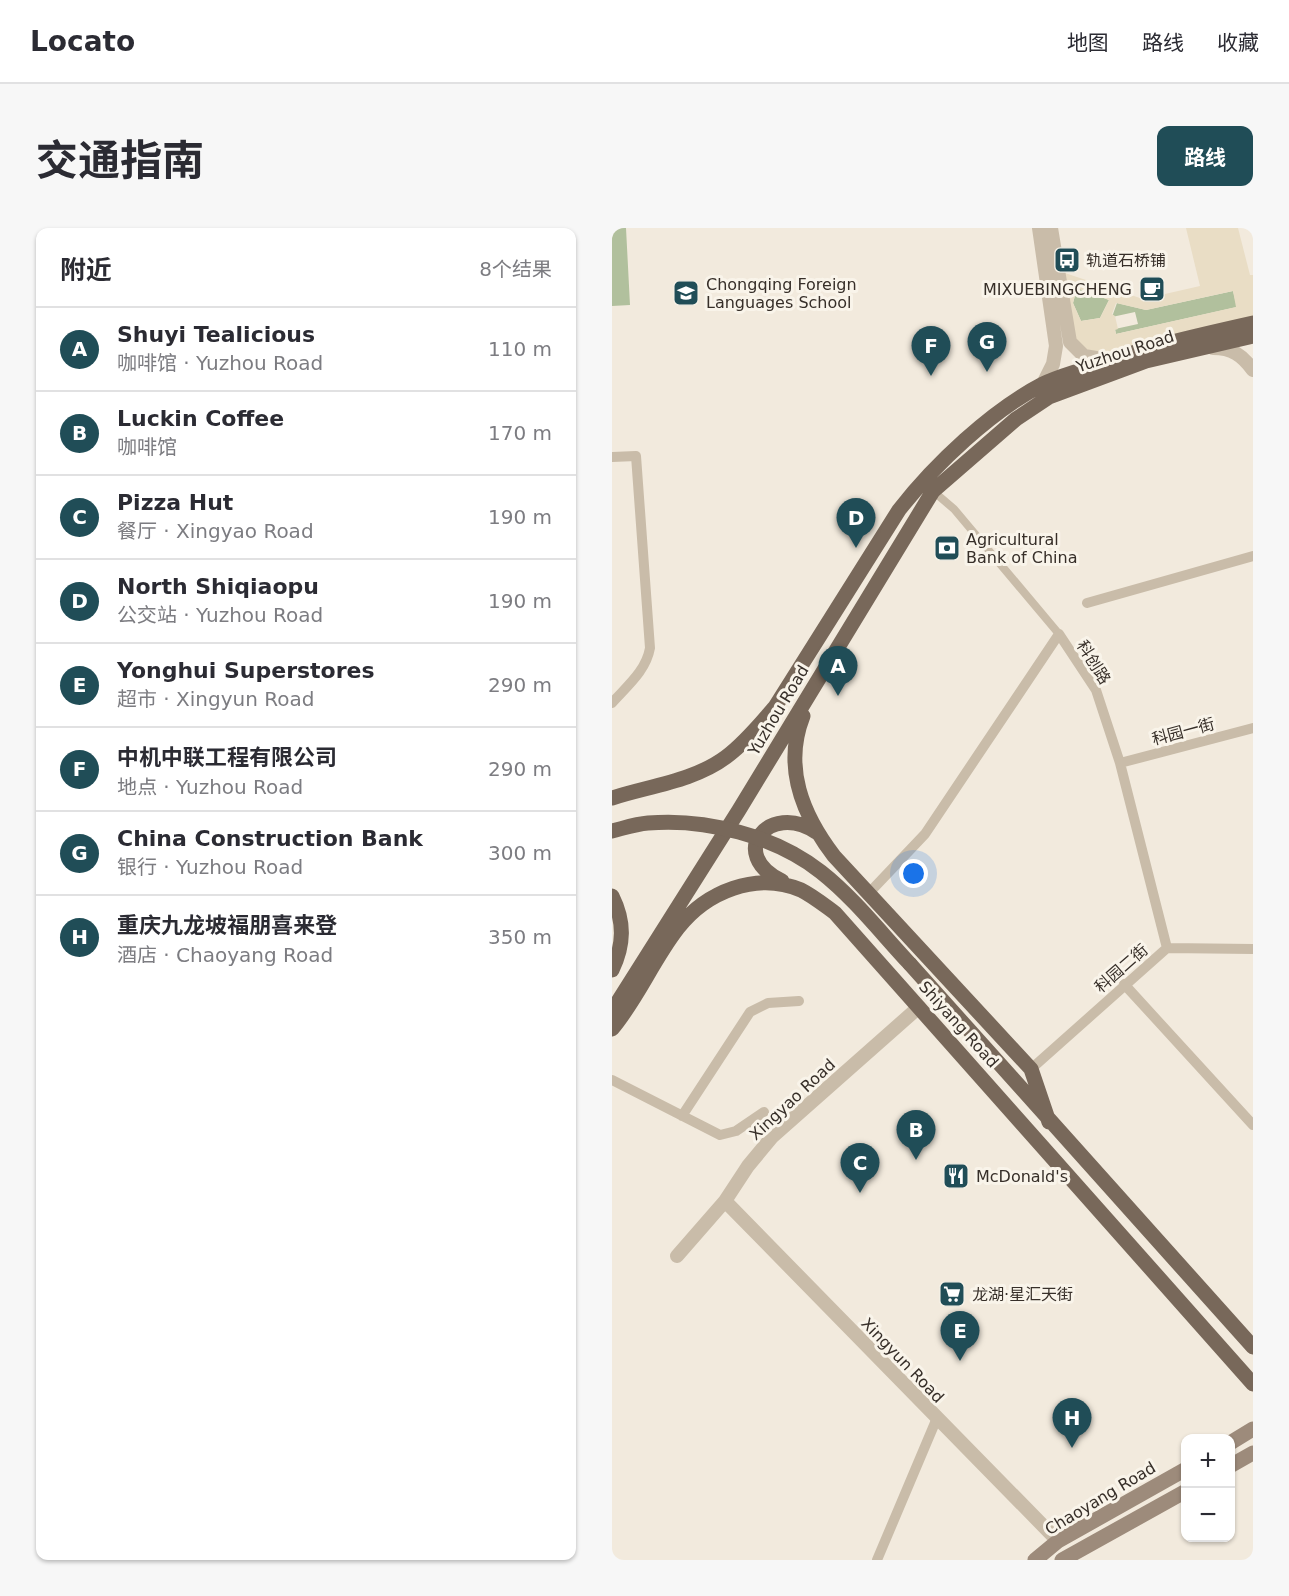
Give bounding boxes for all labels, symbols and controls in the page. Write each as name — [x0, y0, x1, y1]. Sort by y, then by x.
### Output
text: Locato — [30, 25, 135, 58]
text: 地图 — [1067, 31, 1109, 55]
text: 路线 — [1142, 31, 1184, 55]
text: 收藏 — [1217, 31, 1259, 55]
button: 路线 — [1157, 126, 1253, 186]
text: 交通指南 — [36, 136, 204, 185]
bus stop icon: 轨道石桥铺 — [1052, 245, 1082, 275]
place label: 轨道石桥铺 — [1086, 251, 1166, 270]
text: 附近 — [60, 255, 112, 285]
text: 8个结果 — [479, 257, 552, 281]
cafe icon: MIXUEBINGCHENG — [1137, 274, 1167, 304]
place label: Chongqing Foreign Languages School — [706, 275, 857, 312]
school or university icon: Chongqing Foreign Languages School — [671, 278, 701, 308]
place label: MIXUEBINGCHENG — [983, 280, 1132, 299]
text: Shuyi Tealicious — [117, 322, 315, 347]
pin: G — [968, 322, 1006, 372]
pin: F — [912, 326, 950, 376]
street label: Yuzhou Road — [1073, 327, 1176, 377]
text: A — [72, 337, 87, 361]
text: 110 m — [488, 337, 552, 361]
text: 咖啡馆 · Yuzhou Road — [117, 351, 323, 375]
text: Luckin Coffee — [117, 406, 284, 431]
text: B — [72, 421, 87, 445]
text: 170 m — [488, 421, 552, 445]
text: 咖啡馆 — [117, 435, 177, 459]
text: Pizza Hut — [117, 490, 233, 515]
pin: D — [836, 498, 876, 548]
text: C — [72, 505, 87, 529]
text: 190 m — [488, 505, 552, 529]
text: 餐厅 · Xingyao Road — [117, 519, 314, 543]
place label: Agricultural Bank of China — [966, 530, 1077, 567]
bank icon: Agricultural Bank of China — [932, 533, 962, 563]
text: North Shiqiaopu — [117, 574, 319, 599]
text: D — [71, 589, 88, 613]
text: 190 m — [488, 589, 552, 613]
text: 公交站 · Yuzhou Road — [117, 603, 323, 627]
street label: 科创路 — [1073, 637, 1114, 688]
pin: A — [818, 646, 858, 696]
text: Yonghui Superstores — [117, 658, 375, 683]
street label: Yuzhou Road — [744, 662, 813, 760]
text: E — [73, 673, 86, 697]
text: 290 m — [488, 673, 552, 697]
text: 超市 · Xingyun Road — [117, 687, 314, 711]
street label: 科园一街 — [1150, 714, 1217, 749]
text: 中机中联工程有限公司 — [117, 745, 337, 770]
text: F — [73, 757, 86, 781]
text: 290 m — [488, 757, 552, 781]
text: 地点 · Yuzhou Road — [117, 775, 303, 799]
text: China Construction Bank — [117, 826, 423, 851]
text: G — [71, 841, 88, 865]
text: 300 m — [488, 841, 552, 865]
text: 银行 · Yuzhou Road — [117, 855, 303, 879]
your location — [899, 859, 928, 888]
text: 重庆九龙坡福朋喜来登 — [117, 913, 337, 938]
text: H — [71, 925, 88, 949]
text: 350 m — [488, 925, 552, 949]
street label: 科园二街 — [1091, 940, 1152, 997]
text: 酒店 · Chaoyang Road — [117, 943, 333, 967]
street label: Shiyang Road — [915, 977, 1002, 1071]
street label: Xingyao Road — [746, 1055, 839, 1144]
pin: B — [896, 1110, 936, 1160]
pin: C — [840, 1144, 880, 1193]
restaurant icon: McDonald's — [941, 1161, 971, 1191]
place label: McDonald's — [976, 1167, 1068, 1186]
supermarket icon: 龙湖·星汇天街 — [937, 1279, 967, 1309]
place label: 龙湖·星汇天街 — [972, 1285, 1073, 1304]
pin: E — [940, 1312, 980, 1361]
street label: Xingyun Road — [857, 1314, 948, 1407]
pin: H — [1052, 1398, 1092, 1448]
map controls — [1181, 1434, 1235, 1542]
button: + — [1181, 1434, 1235, 1488]
street label: Chaoyang Road — [1041, 1458, 1159, 1539]
button: − — [1181, 1488, 1235, 1542]

